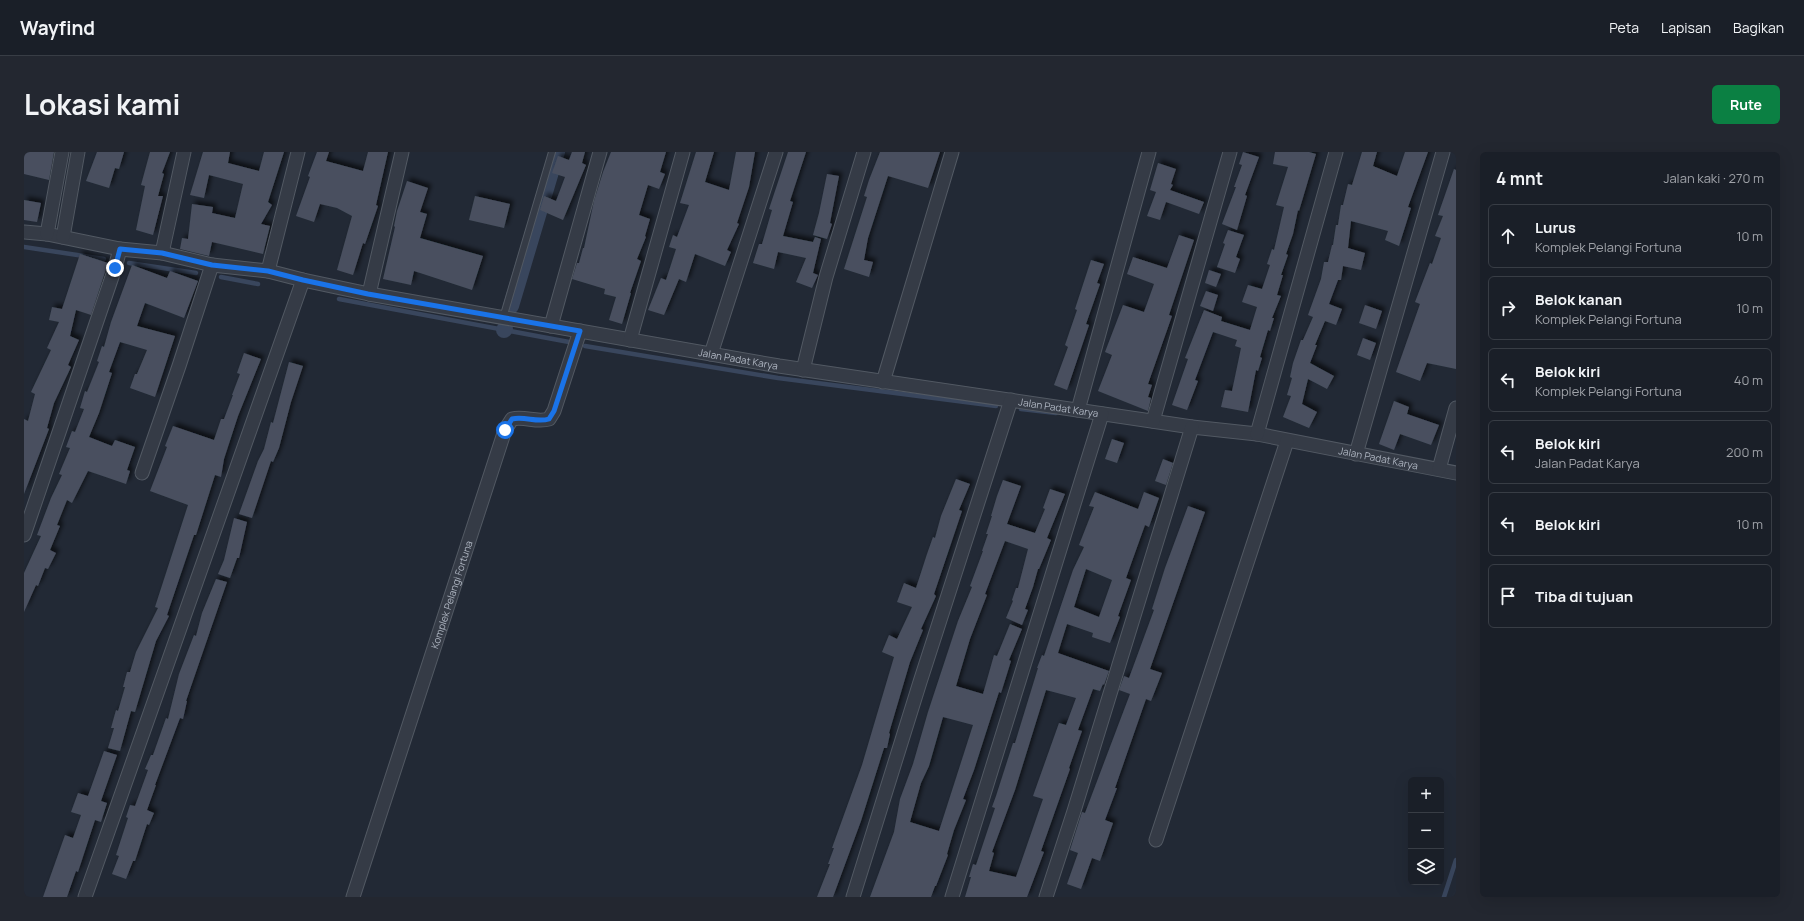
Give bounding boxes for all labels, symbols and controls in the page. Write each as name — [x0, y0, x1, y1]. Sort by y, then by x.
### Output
text: Wayfind — [20, 15, 95, 41]
text: Peta — [1609, 18, 1639, 37]
text: Lapisan — [1661, 18, 1711, 37]
text: Bagikan — [1733, 18, 1784, 37]
text: Lokasi kami — [24, 85, 180, 123]
button: Rute — [1712, 85, 1780, 124]
text: 4 mnt — [1496, 167, 1543, 190]
text: Jalan kaki · 270 m — [1663, 169, 1764, 187]
text: Lurus — [1535, 217, 1576, 238]
icon: ahead — [1497, 225, 1519, 247]
text: 10 m — [1736, 227, 1763, 245]
text: Komplek Pelangi Fortuna — [1535, 238, 1682, 256]
route end — [106, 259, 124, 277]
text: Belok kanan — [1535, 289, 1622, 310]
icon: right — [1497, 297, 1519, 319]
text: 10 m — [1736, 299, 1763, 317]
text: Komplek Pelangi Fortuna — [1535, 310, 1682, 328]
street label: Jalan Padat Karya — [697, 345, 779, 373]
text: Belok kiri — [1535, 361, 1601, 382]
icon: left — [1497, 369, 1519, 391]
text: 40 m — [1734, 371, 1763, 389]
text: Komplek Pelangi Fortuna — [1535, 382, 1682, 400]
street label: Jalan Padat Karya — [1018, 394, 1099, 420]
route start — [496, 421, 514, 439]
text: Belok kiri — [1535, 433, 1601, 454]
icon: left — [1497, 441, 1519, 463]
street label: Jalan Padat Karya — [1337, 443, 1419, 472]
text: 200 m — [1726, 443, 1763, 461]
text: Jalan Padat Karya — [1535, 454, 1640, 472]
icon: left — [1497, 513, 1519, 535]
text: Belok kiri — [1535, 514, 1601, 535]
text: 10 m — [1736, 515, 1763, 533]
street label: Komplek Pelangi Fortuna — [427, 539, 476, 650]
icon: arrive — [1497, 585, 1519, 607]
text: Tiba di tujuan — [1535, 586, 1633, 607]
map controls — [1408, 777, 1444, 885]
button: + — [1408, 777, 1444, 813]
button: − — [1408, 813, 1444, 849]
button: layers — [1408, 849, 1444, 885]

